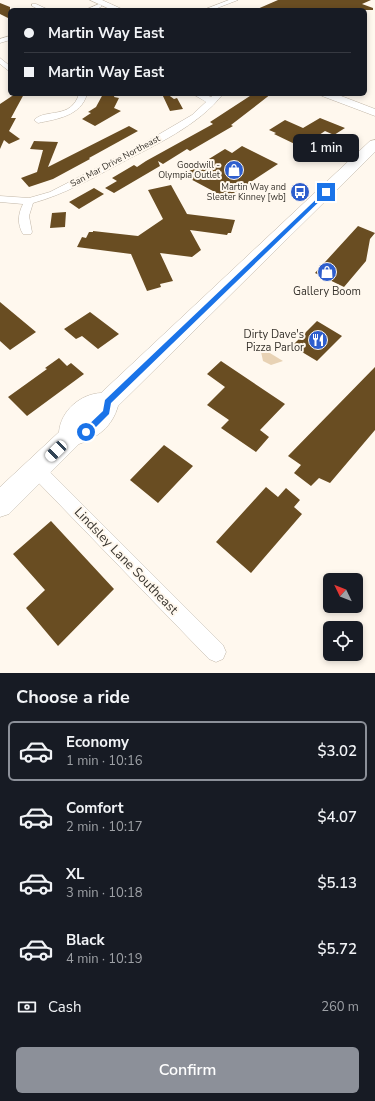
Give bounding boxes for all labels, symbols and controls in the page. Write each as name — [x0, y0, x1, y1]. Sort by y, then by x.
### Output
text: Martin Way East — [48, 23, 164, 43]
text: Martin Way East — [48, 62, 164, 82]
street label: San Mar Drive Northeast — [68, 132, 163, 190]
callout: 1 min — [293, 134, 359, 162]
text: 1 min — [309, 139, 343, 157]
place label: Goodwill - Olympia Outlet — [158, 159, 221, 181]
shop icon: Goodwill - Olympia Outlet — [223, 159, 245, 181]
place label: Martin Way and Sleater Kinney [wb] — [207, 181, 286, 203]
bus stop icon: Martin Way and Sleater Kinney [wb] — [289, 181, 311, 203]
route end — [317, 183, 335, 201]
shop icon: Gallery Boom — [316, 261, 338, 283]
place label: Gallery Boom — [293, 284, 361, 299]
place label: Dirty Dave's Pizza Parlor — [244, 327, 304, 355]
restaurant icon: Dirty Dave's Pizza Parlor — [307, 329, 329, 351]
route start — [77, 423, 95, 441]
car — [43, 438, 69, 464]
street label: Lindsley Lane Southeast — [70, 503, 182, 619]
north arrow — [323, 573, 363, 613]
map controls — [323, 573, 363, 661]
button: locate — [323, 621, 363, 661]
text: Choose a ride — [16, 685, 130, 709]
text: Economy — [66, 732, 129, 752]
icon: car — [18, 733, 54, 769]
text: $3.02 — [317, 741, 357, 761]
text: 1 min · 10:16 — [66, 752, 142, 770]
text: Comfort — [66, 798, 123, 818]
icon: car — [18, 799, 54, 835]
text: $4.07 — [317, 807, 357, 827]
text: 2 min · 10:17 — [66, 818, 142, 836]
text: XL — [66, 864, 85, 884]
icon: car — [18, 865, 54, 901]
text: $5.13 — [317, 873, 357, 893]
text: 3 min · 10:18 — [66, 884, 142, 902]
text: Black — [66, 930, 104, 950]
icon: car — [18, 931, 54, 967]
text: $5.72 — [317, 939, 357, 959]
text: 4 min · 10:19 — [66, 950, 142, 968]
icon: cash — [16, 996, 38, 1018]
text: Cash — [48, 997, 82, 1017]
text: 260 m — [321, 998, 359, 1016]
button: Confirm — [16, 1047, 359, 1093]

